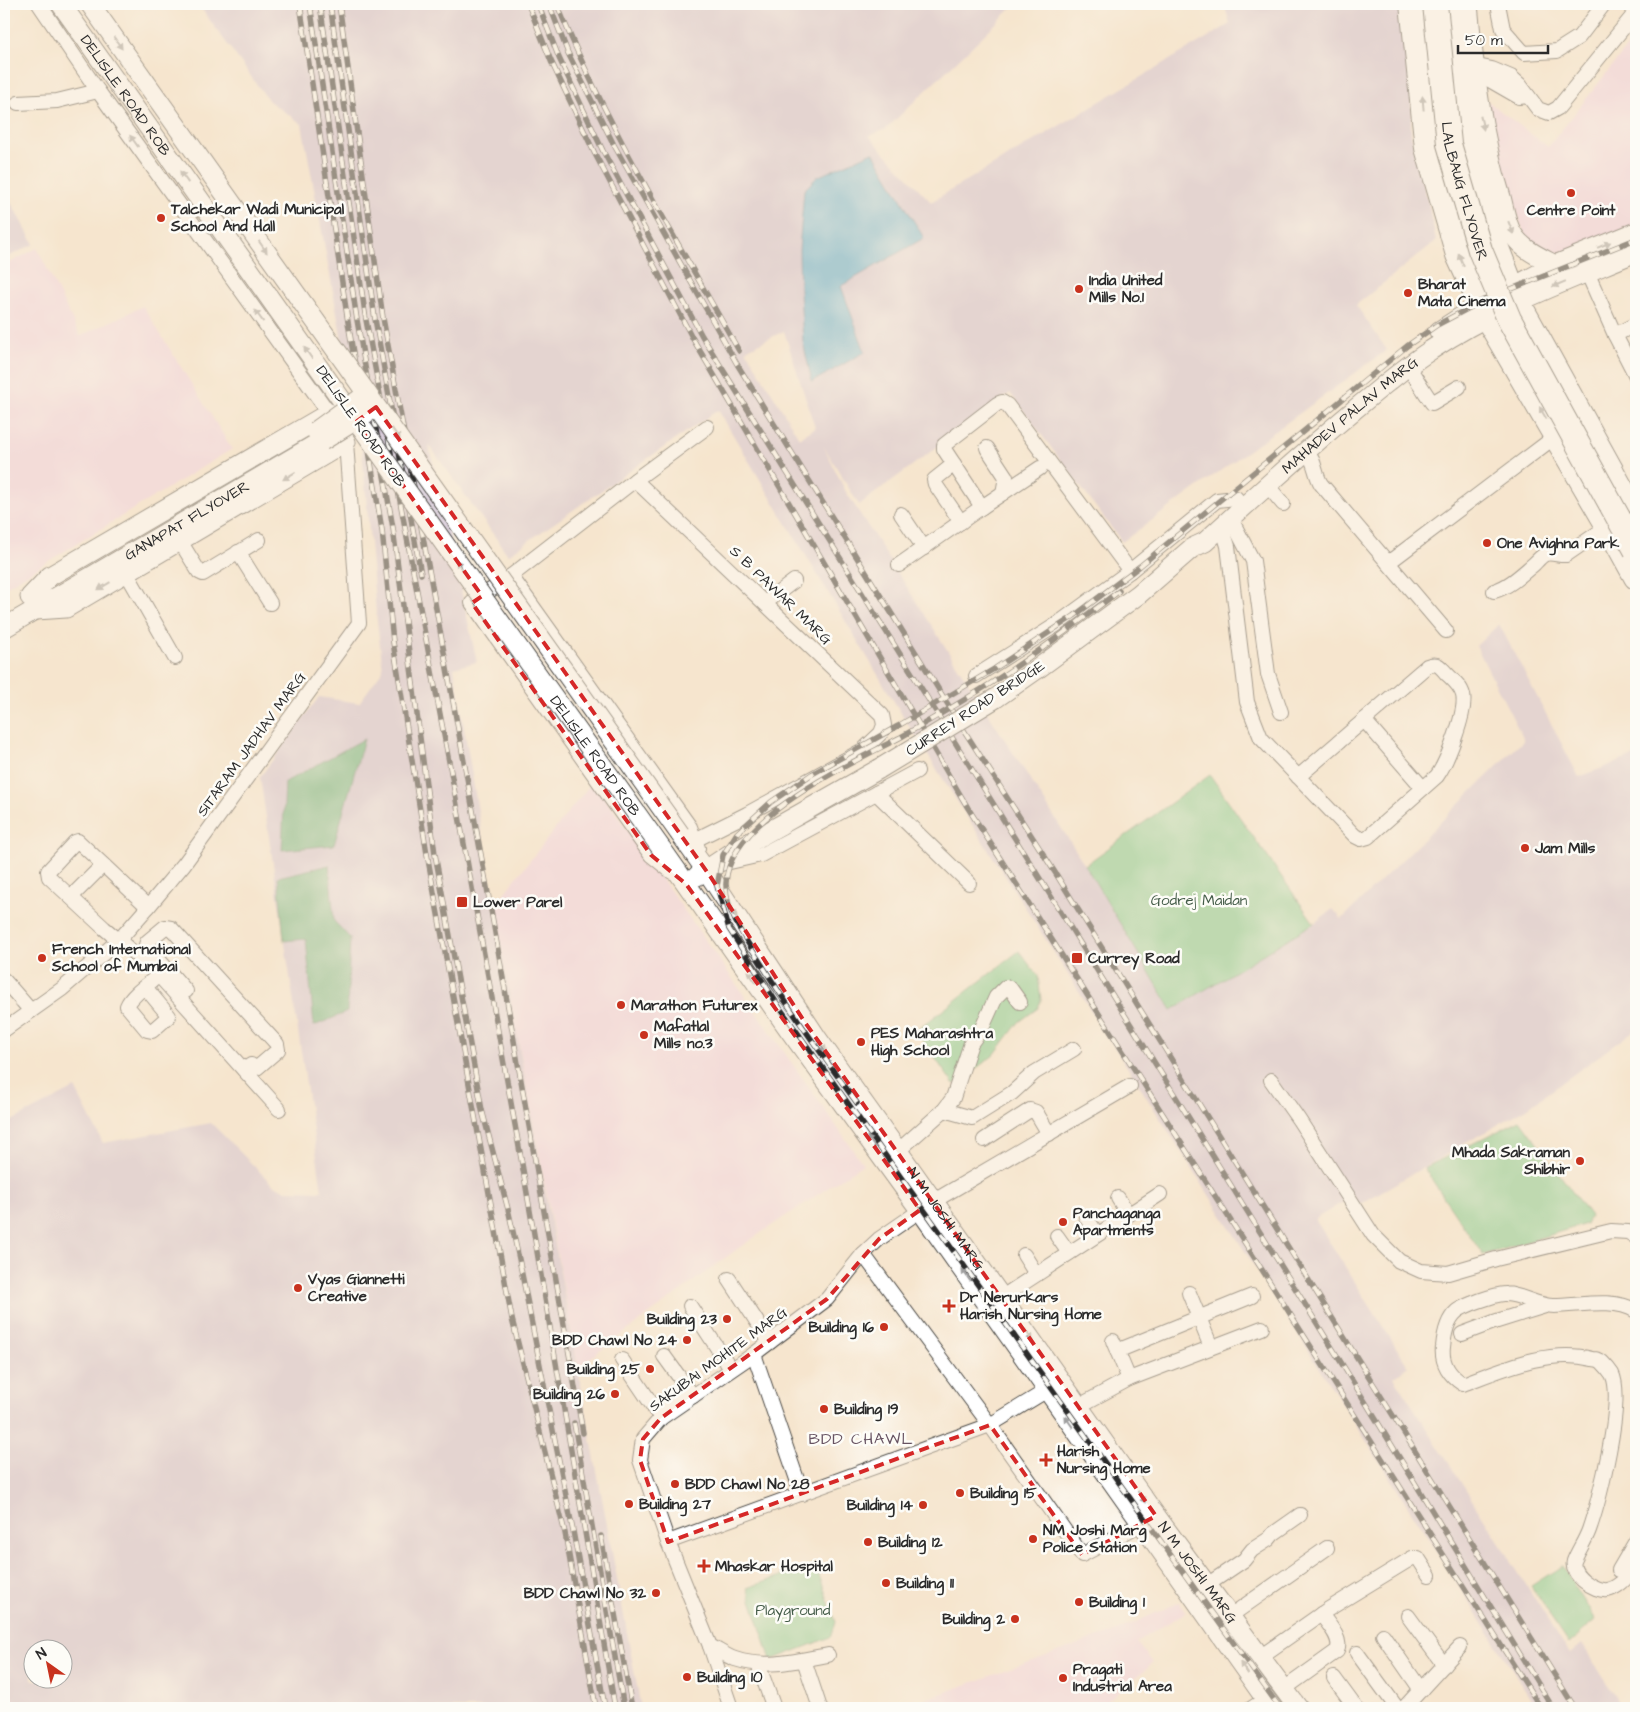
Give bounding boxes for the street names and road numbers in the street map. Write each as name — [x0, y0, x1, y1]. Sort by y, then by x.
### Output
street label: DELISLE ROAD ROB — [75, 31, 176, 161]
street label: LALBAUG FLYOVER — [1436, 121, 1493, 264]
street label: MAHADEV PALAV MARG — [1277, 352, 1423, 479]
street label: DELISLE ROAD ROB — [311, 361, 411, 491]
street label: GANAPAT FLYOVER — [121, 476, 253, 566]
street label: S B PAWAR MARG — [725, 541, 837, 650]
street label: CURREY ROAD BRIDGE — [902, 655, 1049, 761]
street label: SITARAM JADHAV MARG — [192, 667, 311, 821]
street label: DELISLE ROAD ROB — [545, 691, 645, 821]
street label: N M JOSHI MARG — [902, 1163, 990, 1276]
street label: SAKUBAI MOHITE MARG — [645, 1302, 792, 1417]
street label: N M JOSHI MARG — [1153, 1517, 1242, 1629]

